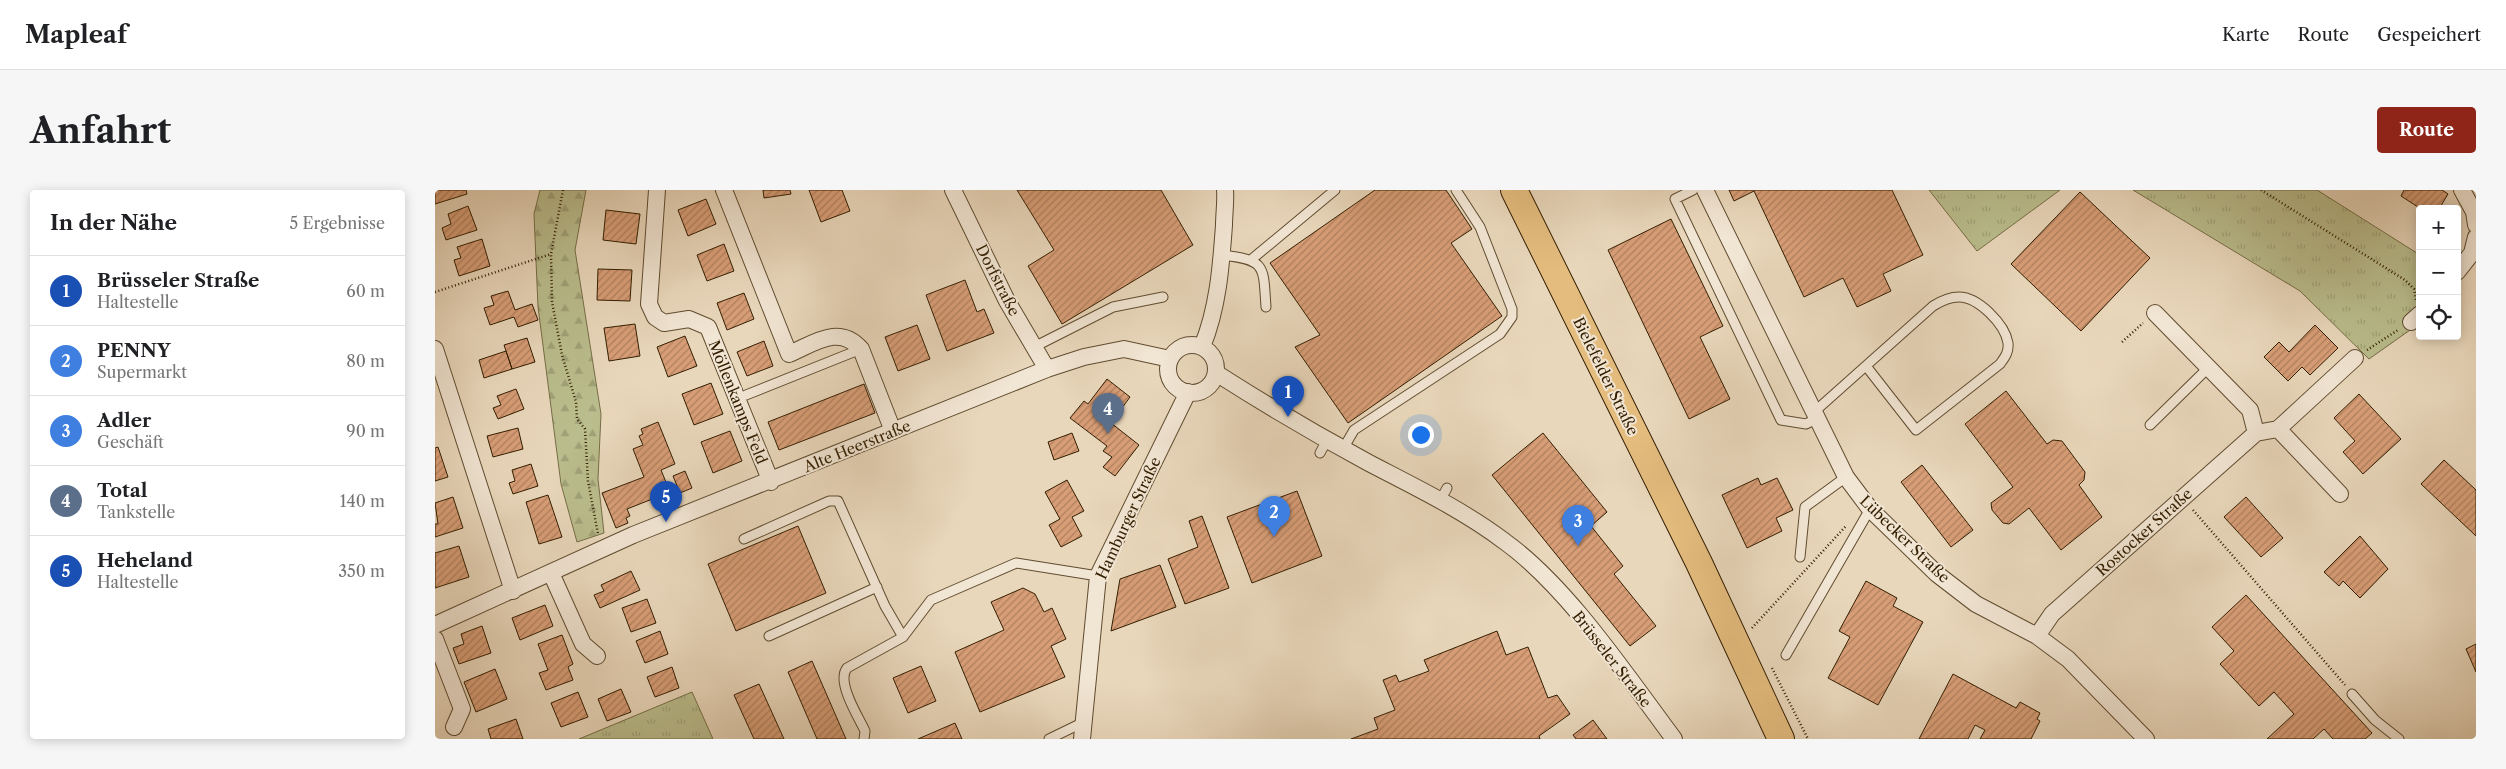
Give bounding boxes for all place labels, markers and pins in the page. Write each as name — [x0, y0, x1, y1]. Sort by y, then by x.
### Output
pin: 1 — [1272, 376, 1304, 417]
pin: 4 — [1092, 393, 1124, 434]
pin: 5 — [650, 481, 682, 522]
pin: 2 — [1258, 496, 1290, 537]
pin: 3 — [1562, 505, 1594, 546]

